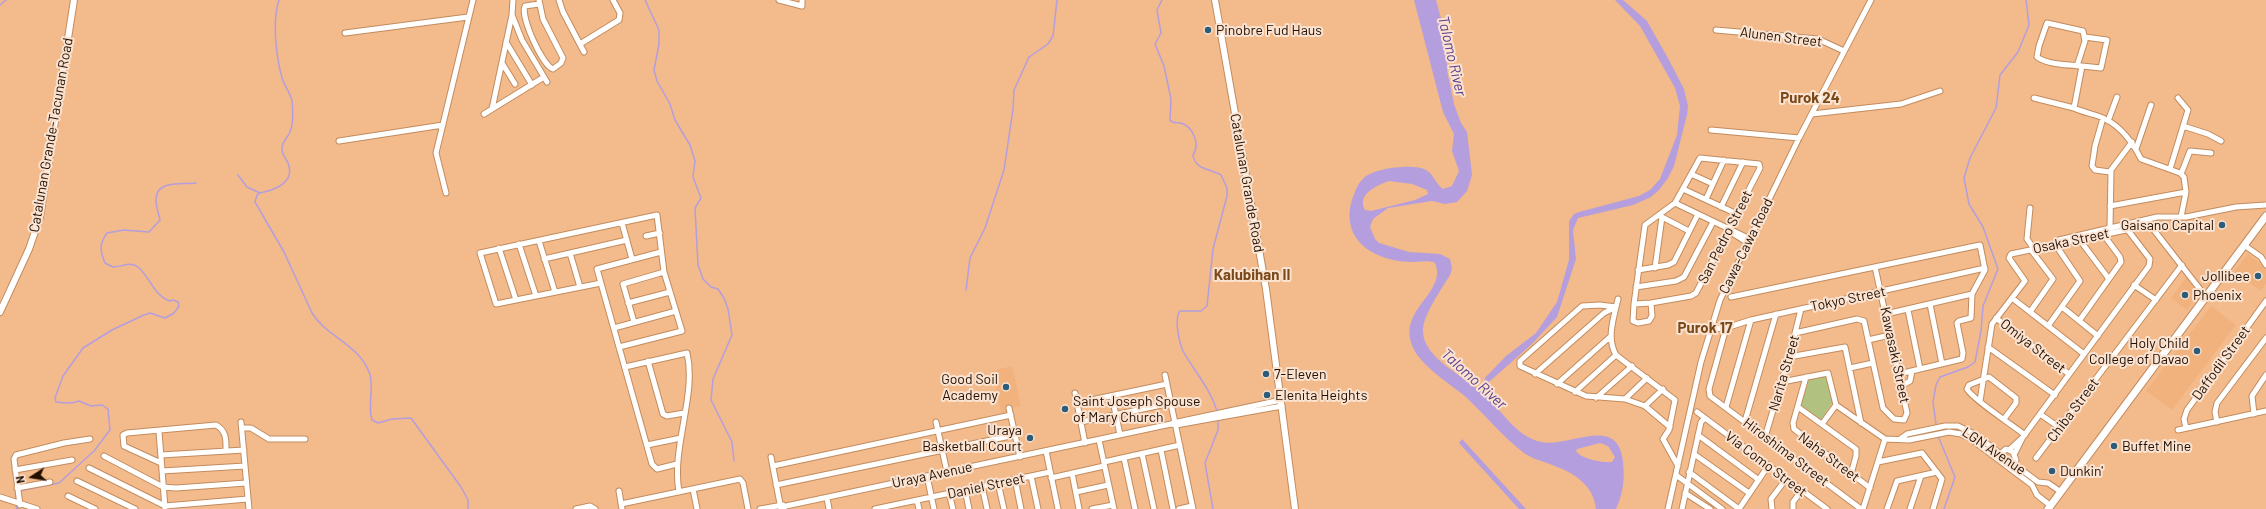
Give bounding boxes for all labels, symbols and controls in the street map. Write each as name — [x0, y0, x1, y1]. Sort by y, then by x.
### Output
water label: Talomo River — [1434, 14, 1470, 98]
place label: Pinobre Fud Haus — [1216, 22, 1322, 38]
street label: Alunen Street — [1739, 24, 1823, 50]
marker: Pinobre Fud Haus — [1203, 25, 1213, 35]
street label: Catalunan Grande-Tacunan Road — [26, 36, 76, 234]
district label: Purok 24 — [1780, 89, 1840, 107]
street label: Catalunan Grande Road — [1227, 112, 1267, 254]
street label: San Pedro Street — [1694, 188, 1756, 286]
street label: Cawa-Cawa Road — [1716, 195, 1776, 297]
place label: Gaisano Capital — [2121, 217, 2214, 233]
marker: Gaisano Capital — [2217, 220, 2227, 230]
street label: Osaka Street — [2031, 225, 2111, 257]
district label: Kalubihan II — [1214, 266, 1290, 284]
place label: Jollibee — [2202, 268, 2250, 284]
marker: Jollibee — [2253, 271, 2263, 281]
street label: Tokyo Street — [1809, 283, 1887, 315]
place label: Phoenix — [2193, 287, 2242, 303]
marker: Phoenix — [2180, 290, 2190, 300]
street label: Kawasaki Street — [1877, 305, 1913, 405]
street label: Omiya Street — [1997, 315, 2069, 377]
district label: Purok 17 — [1678, 319, 1732, 337]
street label: Daffodil Street — [2188, 322, 2254, 404]
street label: Narita Street — [1765, 333, 1803, 413]
place label: Holy Child College of Davao — [2089, 335, 2189, 368]
water label: Talomo River — [1438, 345, 1510, 413]
marker: Holy Child College of Davao — [2192, 346, 2202, 356]
place label: 7-Eleven — [1274, 366, 1327, 382]
marker: 7-Eleven — [1261, 369, 1271, 379]
place label: Good Soil Academy — [941, 371, 998, 404]
street label: Chiba Street — [2044, 375, 2102, 445]
marker: Good Soil Academy — [1001, 382, 1011, 392]
place label: Elenita Heights — [1275, 387, 1367, 403]
marker: Elenita Heights — [1262, 390, 1272, 400]
place label: Saint Joseph Spouse of Mary Church — [1073, 393, 1200, 426]
marker: Saint Joseph Spouse of Mary Church — [1060, 404, 1070, 414]
street label: Hiroshima Street — [1740, 414, 1832, 490]
place label: Uraya Basketball Court — [922, 422, 1022, 454]
street label: LGN Avenue — [1959, 424, 2029, 478]
street label: Via Como Street — [1722, 428, 1810, 500]
street label: Naha Street — [1795, 429, 1863, 485]
marker: Uraya Basketball Court — [1025, 433, 1035, 443]
place label: Buffet Mine — [2122, 438, 2191, 454]
marker: Buffet Mine — [2109, 441, 2119, 451]
north arrow — [12, 457, 52, 497]
street label: Uraya Avenue — [890, 458, 974, 492]
place label: Dunkin' — [2060, 463, 2103, 479]
marker: Dunkin' — [2047, 466, 2057, 476]
street label: Daniel Street — [946, 470, 1026, 502]
text: N — [13, 475, 27, 485]

